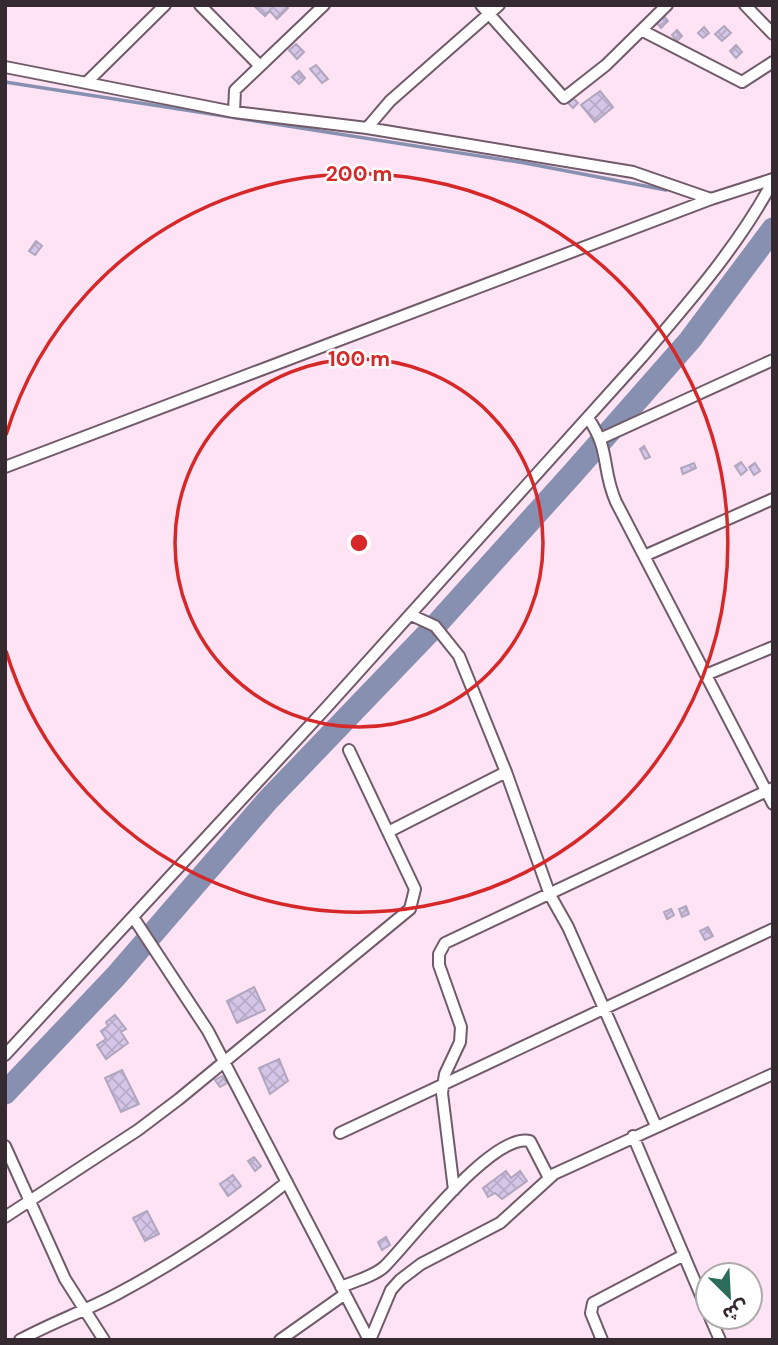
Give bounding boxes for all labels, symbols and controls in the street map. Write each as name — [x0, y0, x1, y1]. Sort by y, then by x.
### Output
text: 200 m — [326, 160, 392, 188]
text: 100 m — [328, 345, 390, 373]
centre of rings — [347, 531, 371, 555]
north arrow — [694, 1261, 764, 1331]
text: ش — [719, 1294, 753, 1328]

